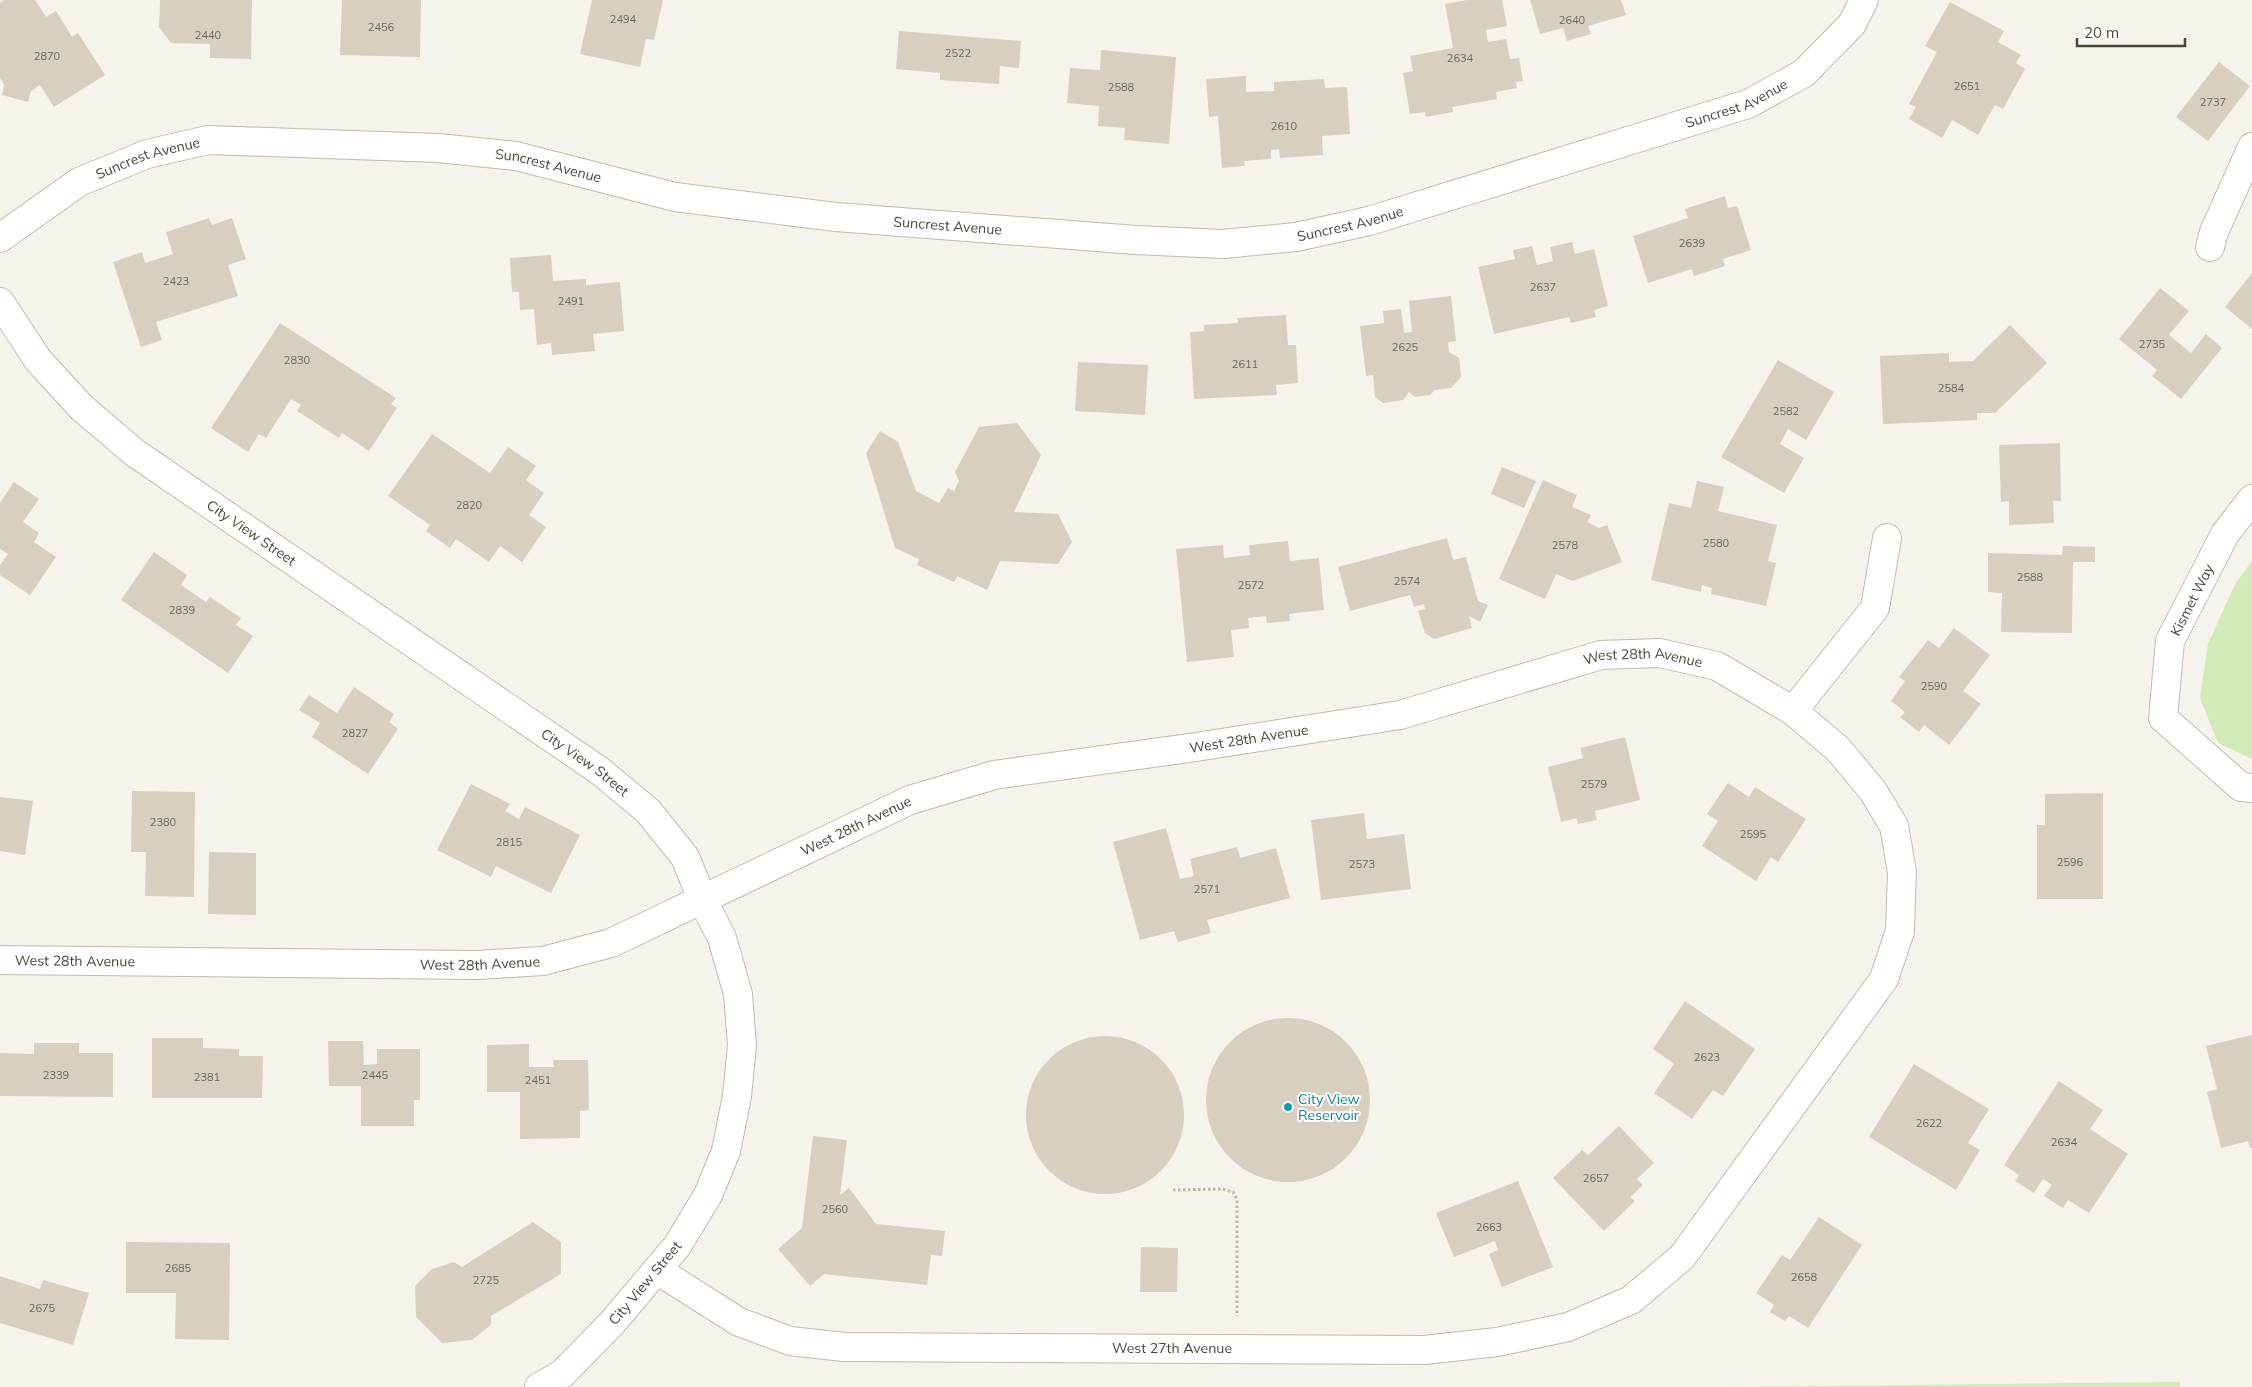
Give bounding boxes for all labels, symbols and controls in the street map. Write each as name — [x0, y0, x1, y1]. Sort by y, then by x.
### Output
house number: 2494 — [610, 12, 637, 26]
house number: 2640 — [1559, 13, 1586, 27]
scale bar — [2077, 15, 2184, 47]
house number: 2456 — [368, 20, 395, 34]
text: 20 m — [2084, 23, 2119, 42]
house number: 2440 — [195, 28, 222, 42]
house number: 2522 — [945, 46, 972, 60]
house number: 2870 — [34, 49, 61, 63]
house number: 2634 — [1447, 51, 1474, 65]
street label: Suncrest Avenue — [1683, 75, 1791, 132]
house number: 2651 — [1954, 79, 1980, 93]
house number: 2588 — [1108, 80, 1135, 94]
house number: 2737 — [2200, 95, 2226, 109]
house number: 2610 — [1271, 119, 1298, 133]
street label: Suncrest Avenue — [93, 133, 202, 183]
street label: Suncrest Avenue — [494, 145, 603, 187]
street label: Suncrest Avenue — [1295, 202, 1406, 246]
street label: Suncrest Avenue — [893, 212, 1003, 239]
house number: 2639 — [1679, 236, 1705, 250]
house number: 2423 — [163, 274, 189, 288]
house number: 2637 — [1530, 280, 1556, 294]
house number: 2491 — [558, 294, 584, 308]
house number: 2735 — [2139, 337, 2166, 351]
house number: 2625 — [1392, 340, 1419, 354]
house number: 2830 — [284, 353, 311, 367]
house number: 2611 — [1232, 357, 1258, 371]
house number: 2584 — [1938, 381, 1965, 395]
house number: 2582 — [1773, 404, 1800, 418]
street label: City View Street — [203, 496, 300, 570]
house number: 2820 — [456, 498, 483, 512]
house number: 2580 — [1703, 536, 1730, 550]
house number: 2578 — [1552, 538, 1579, 552]
street label: Kismet Way — [2166, 561, 2218, 639]
house number: 2588 — [2017, 570, 2044, 584]
house number: 2574 — [1394, 574, 1421, 588]
house number: 2572 — [1238, 578, 1265, 592]
house number: 2839 — [169, 603, 195, 617]
street label: West 28th Avenue — [1581, 644, 1704, 671]
house number: 2590 — [1921, 679, 1948, 693]
street label: West 28th Avenue — [1188, 721, 1310, 757]
street label: City View Street — [538, 724, 633, 800]
house number: 2827 — [342, 726, 368, 740]
house number: 2579 — [1581, 777, 1607, 791]
street label: West 28th Avenue — [798, 792, 914, 860]
house number: 2380 — [150, 815, 177, 829]
house number: 2595 — [1740, 827, 1767, 841]
house number: 2815 — [496, 835, 523, 849]
house number: 2596 — [2057, 855, 2084, 869]
house number: 2573 — [1349, 857, 1375, 871]
house number: 2571 — [1194, 882, 1220, 896]
street label: West 28th Avenue — [15, 951, 135, 970]
street label: West 28th Avenue — [420, 952, 541, 974]
house number: 2623 — [1694, 1050, 1720, 1064]
house number: 2339 — [43, 1068, 69, 1082]
house number: 2445 — [362, 1068, 389, 1082]
house number: 2381 — [194, 1070, 220, 1084]
house number: 2451 — [525, 1073, 551, 1087]
place label: City View Reservoir — [1298, 1090, 1360, 1124]
marker: City View Reservoir — [1282, 1101, 1294, 1113]
house number: 2622 — [1916, 1116, 1943, 1130]
house number: 2634 — [2051, 1135, 2078, 1149]
house number: 2657 — [1583, 1171, 1609, 1185]
house number: 2560 — [822, 1202, 849, 1216]
house number: 2663 — [1476, 1220, 1502, 1234]
street label: City View Street — [605, 1237, 685, 1329]
house number: 2685 — [165, 1261, 192, 1275]
house number: 2658 — [1791, 1270, 1818, 1284]
house number: 2725 — [473, 1273, 500, 1287]
house number: 2675 — [29, 1301, 56, 1315]
street label: West 27th Avenue — [1112, 1339, 1232, 1357]

